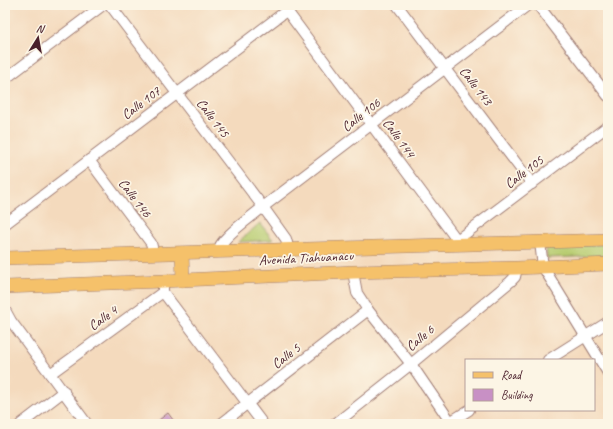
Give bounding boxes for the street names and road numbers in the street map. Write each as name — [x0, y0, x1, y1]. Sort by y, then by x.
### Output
street label: Calle 143 — [456, 63, 497, 110]
street label: Calle 107 — [118, 82, 164, 123]
street label: Calle 106 — [338, 94, 384, 135]
street label: Calle 145 — [193, 95, 234, 141]
street label: Calle 144 — [379, 115, 420, 162]
street label: Calle 105 — [501, 151, 547, 192]
street label: Calle 146 — [115, 175, 156, 221]
street label: Avenida Tiahuanacu — [258, 247, 354, 269]
street label: Calle 4 — [85, 301, 122, 334]
street label: Calle 6 — [402, 321, 438, 355]
street label: Calle 5 — [268, 339, 304, 372]

